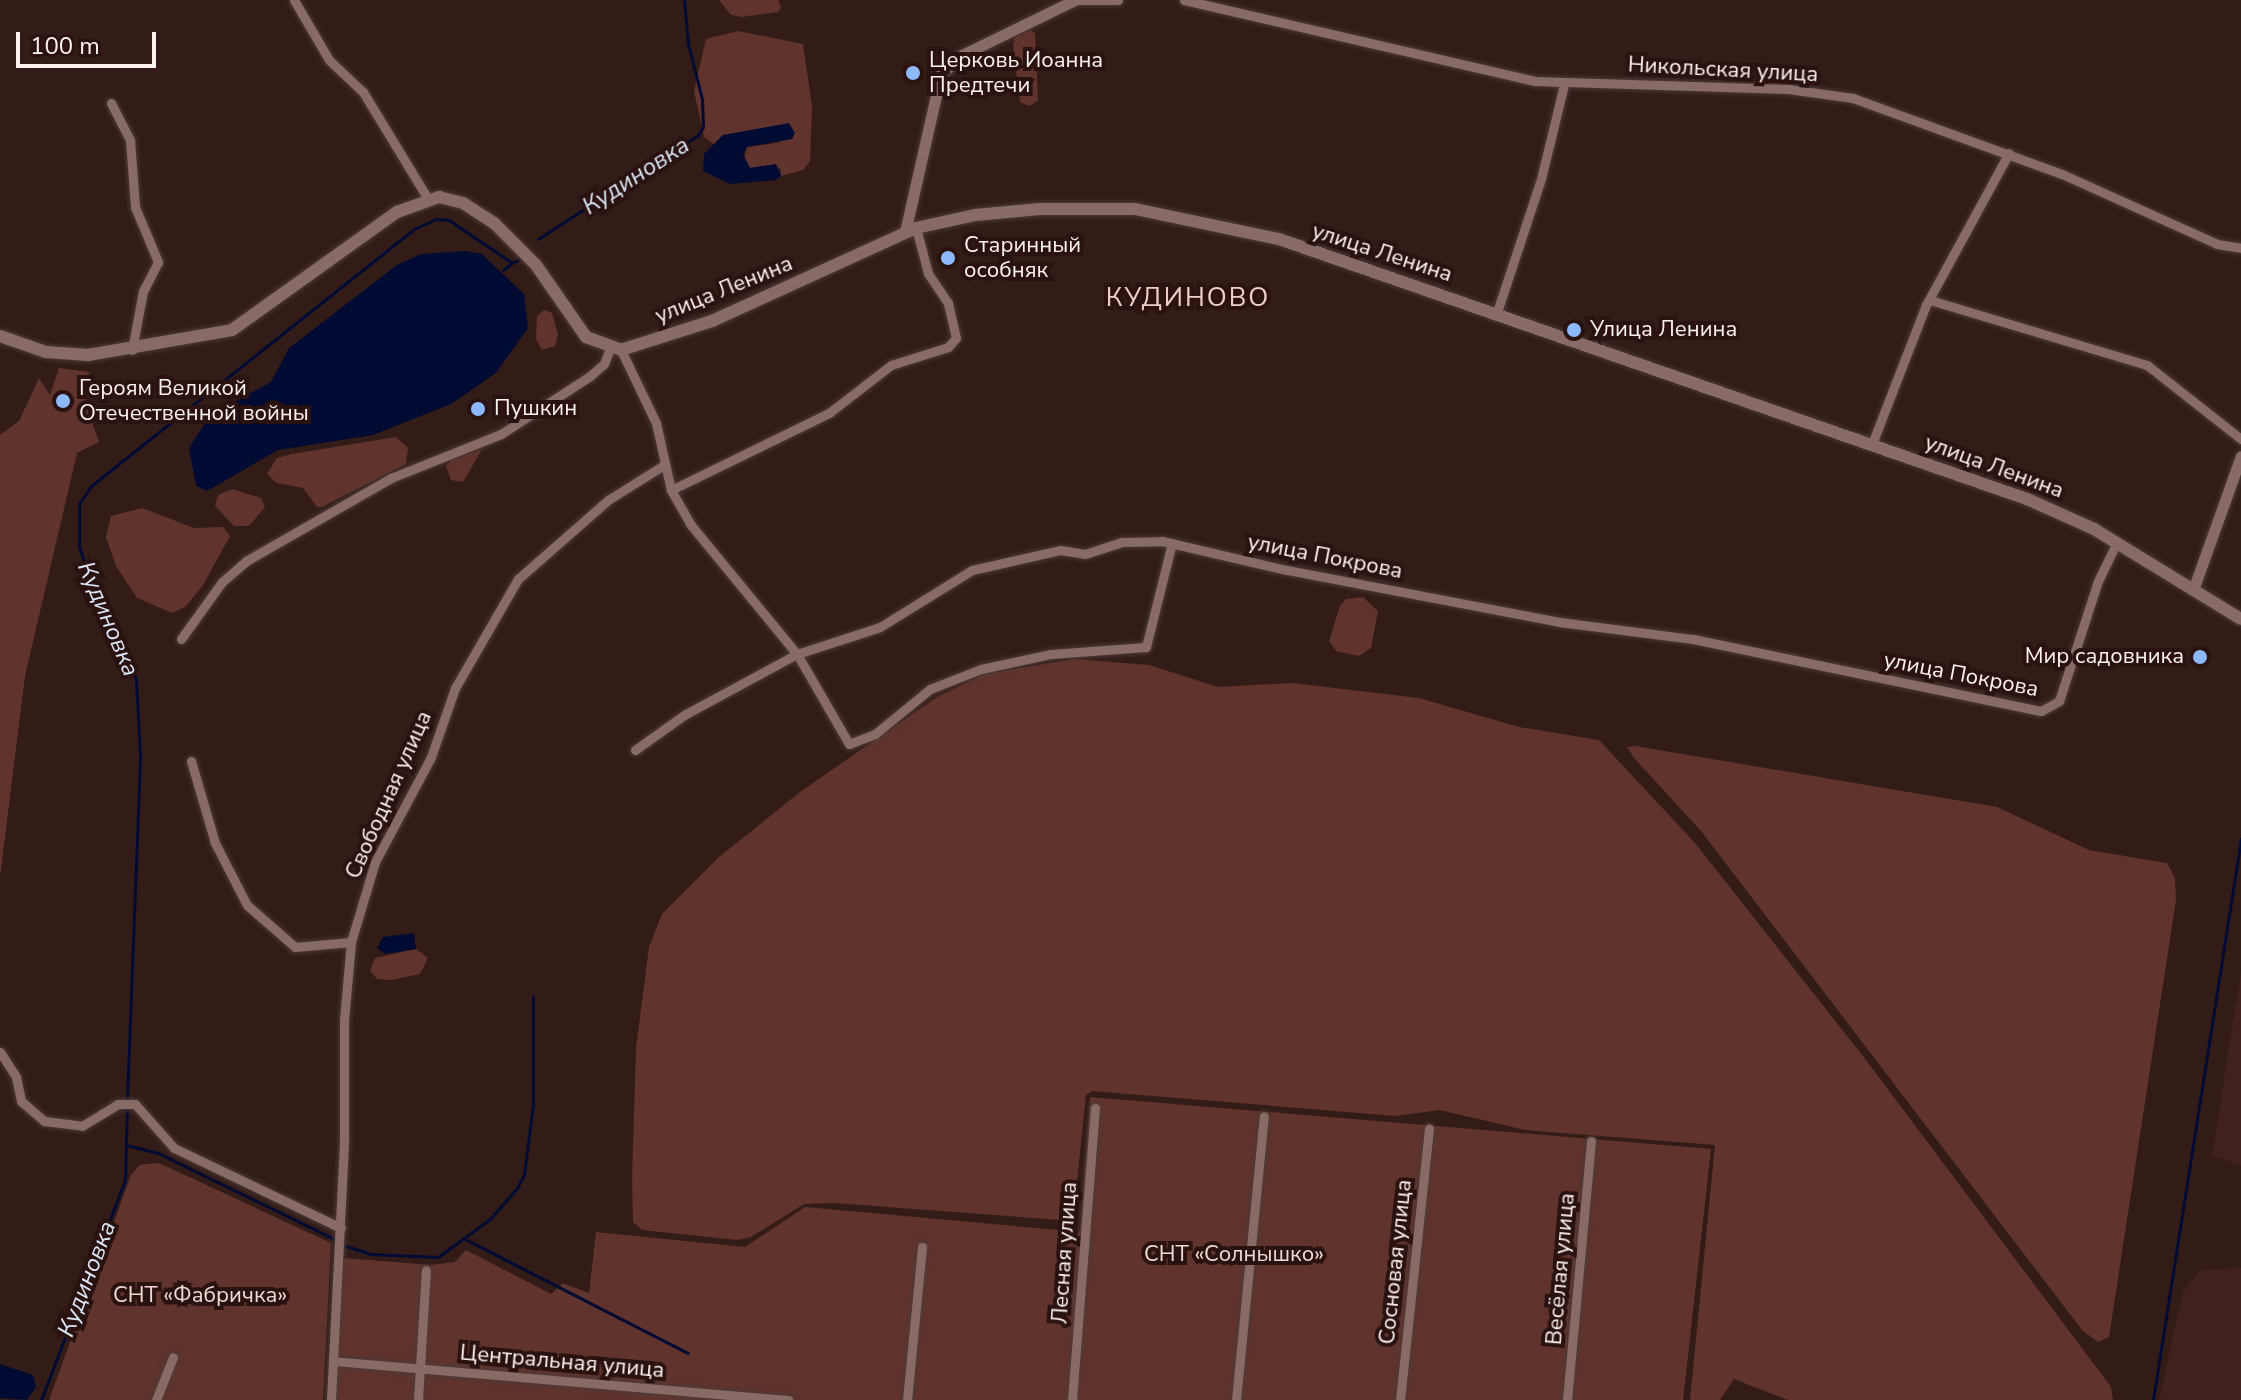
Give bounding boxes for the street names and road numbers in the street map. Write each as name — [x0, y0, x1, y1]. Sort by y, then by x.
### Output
street label: Никольская улица — [1627, 52, 1819, 88]
street label: улица Ленина — [1309, 218, 1455, 288]
street label: улица Ленина — [651, 250, 797, 330]
street label: улица Ленина — [1921, 430, 2067, 504]
street label: улица Покрова — [1245, 529, 1405, 585]
street label: улица Покрова — [1881, 647, 2041, 703]
street label: Свободная улица — [340, 707, 438, 883]
street label: Сосновая улица — [1374, 1178, 1418, 1346]
street label: Лесная улица — [1047, 1181, 1083, 1325]
street label: Весёлая улица — [1541, 1192, 1581, 1346]
street label: Центральная улица — [459, 1340, 665, 1384]

